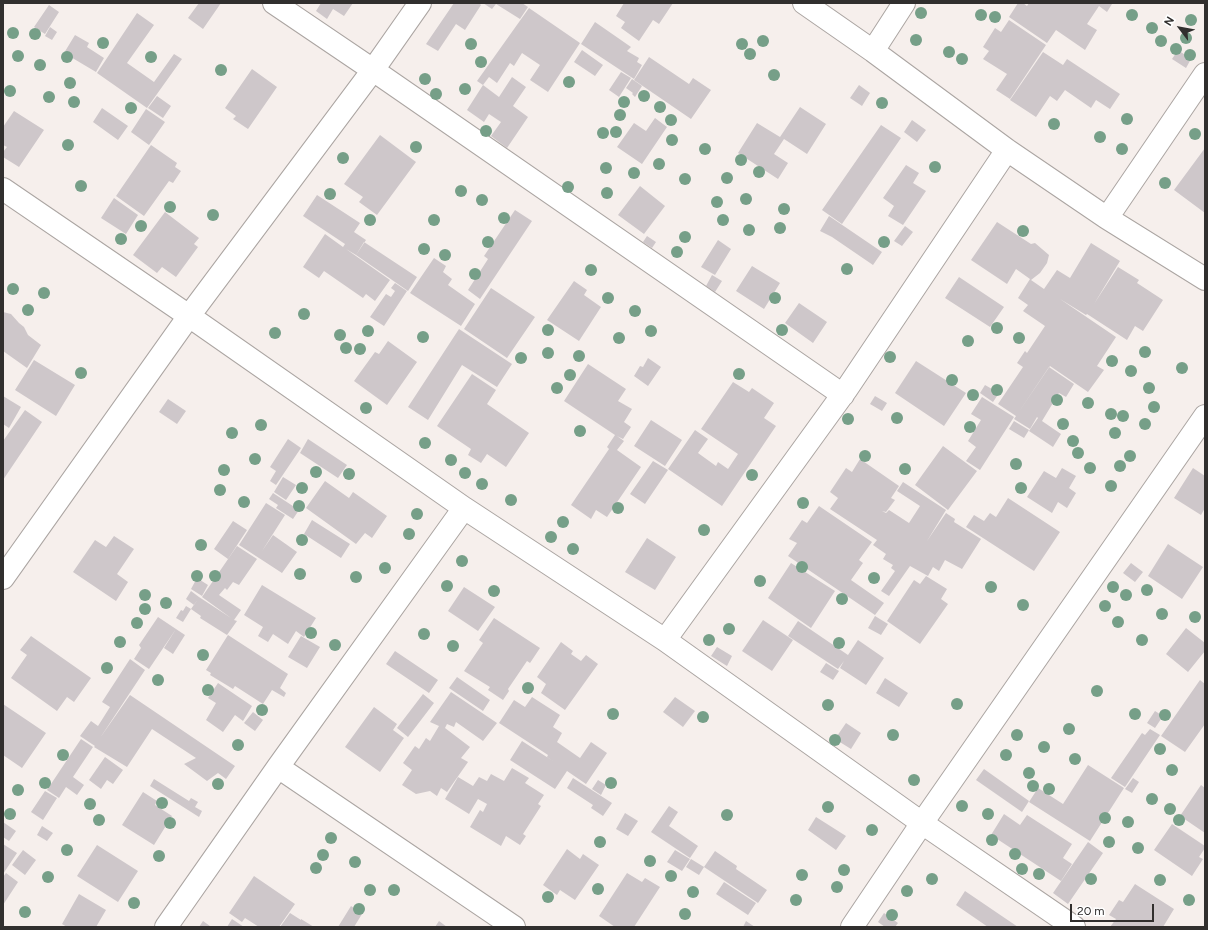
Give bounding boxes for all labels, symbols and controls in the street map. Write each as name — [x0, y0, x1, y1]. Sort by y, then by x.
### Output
north arrow — [1160, 8, 1200, 48]
text: N — [1162, 14, 1177, 28]
scale bar — [1072, 896, 1156, 922]
text: 20 m — [1077, 904, 1105, 918]

